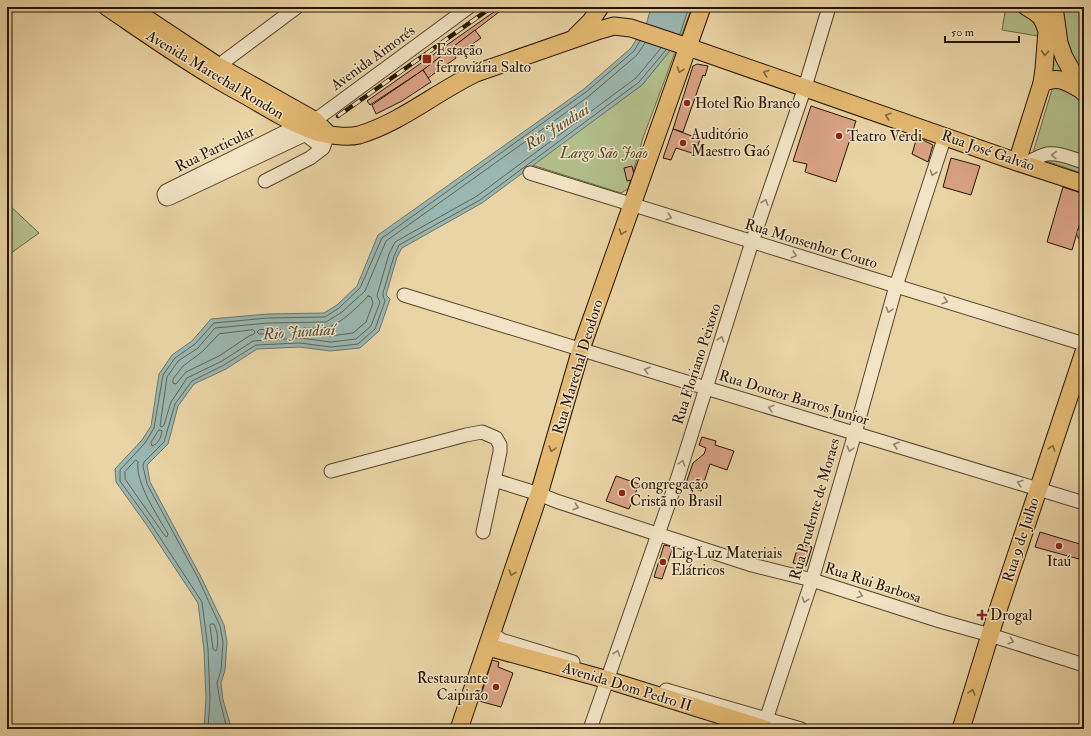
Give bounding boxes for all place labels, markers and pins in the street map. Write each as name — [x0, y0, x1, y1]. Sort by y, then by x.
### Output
place label: Estação ferroviária Salto — [436, 41, 531, 77]
marker: Estação ferroviária Salto — [421, 53, 433, 65]
place label: Hotel Rio Branco — [695, 94, 800, 113]
marker: Hotel Rio Branco — [682, 98, 692, 108]
place label: Auditório Maestro Gaó — [690, 125, 770, 161]
place label: Teatro Verdi — [847, 127, 922, 146]
marker: Teatro Verdi — [834, 131, 844, 141]
marker: Auditório Maestro Gaó — [678, 138, 688, 148]
place label: Congregação Cristã no Brasil — [630, 475, 722, 511]
marker: Congregação Cristã no Brasil — [617, 488, 627, 498]
marker: Itaú — [1054, 541, 1064, 551]
place label: Lig Luz Materiais Elátricos — [671, 544, 782, 580]
place label: Itaú — [1047, 552, 1072, 571]
marker: Lig Luz Materiais Elátricos — [658, 557, 668, 567]
place label: Drogal — [990, 606, 1033, 625]
marker: Drogal — [977, 610, 987, 620]
place label: Restaurante Caipirão — [417, 669, 488, 706]
marker: Restaurante Caipirão — [491, 682, 501, 692]

